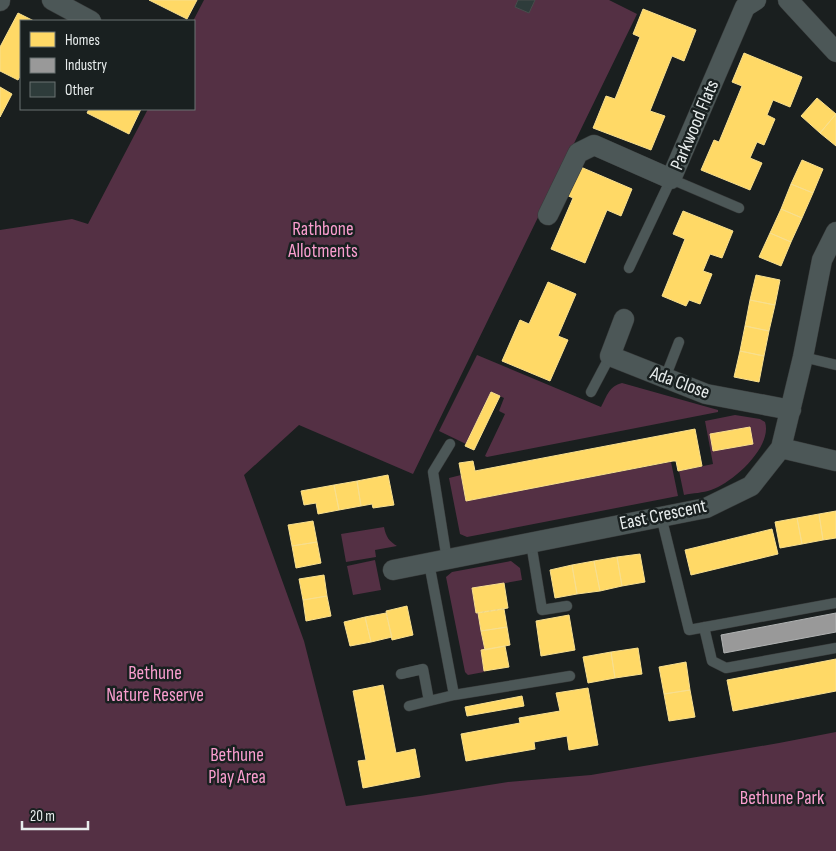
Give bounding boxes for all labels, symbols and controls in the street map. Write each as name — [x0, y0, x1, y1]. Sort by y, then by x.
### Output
legend — [20, 20, 195, 110]
text: Homes — [65, 31, 100, 50]
text: Industry — [65, 56, 107, 75]
street label: Parkwood Flats — [666, 76, 724, 174]
text: Other — [65, 81, 94, 100]
park label: Rathbone Allotments — [287, 218, 358, 263]
street label: Ada Close — [646, 361, 713, 404]
street label: East Crescent — [617, 495, 709, 535]
park label: Bethune Nature Reserve — [106, 662, 204, 707]
park label: Bethune Play Area — [208, 744, 266, 789]
park label: Bethune Park — [740, 787, 825, 810]
scale bar — [22, 798, 89, 830]
text: 20 m — [30, 807, 55, 826]

